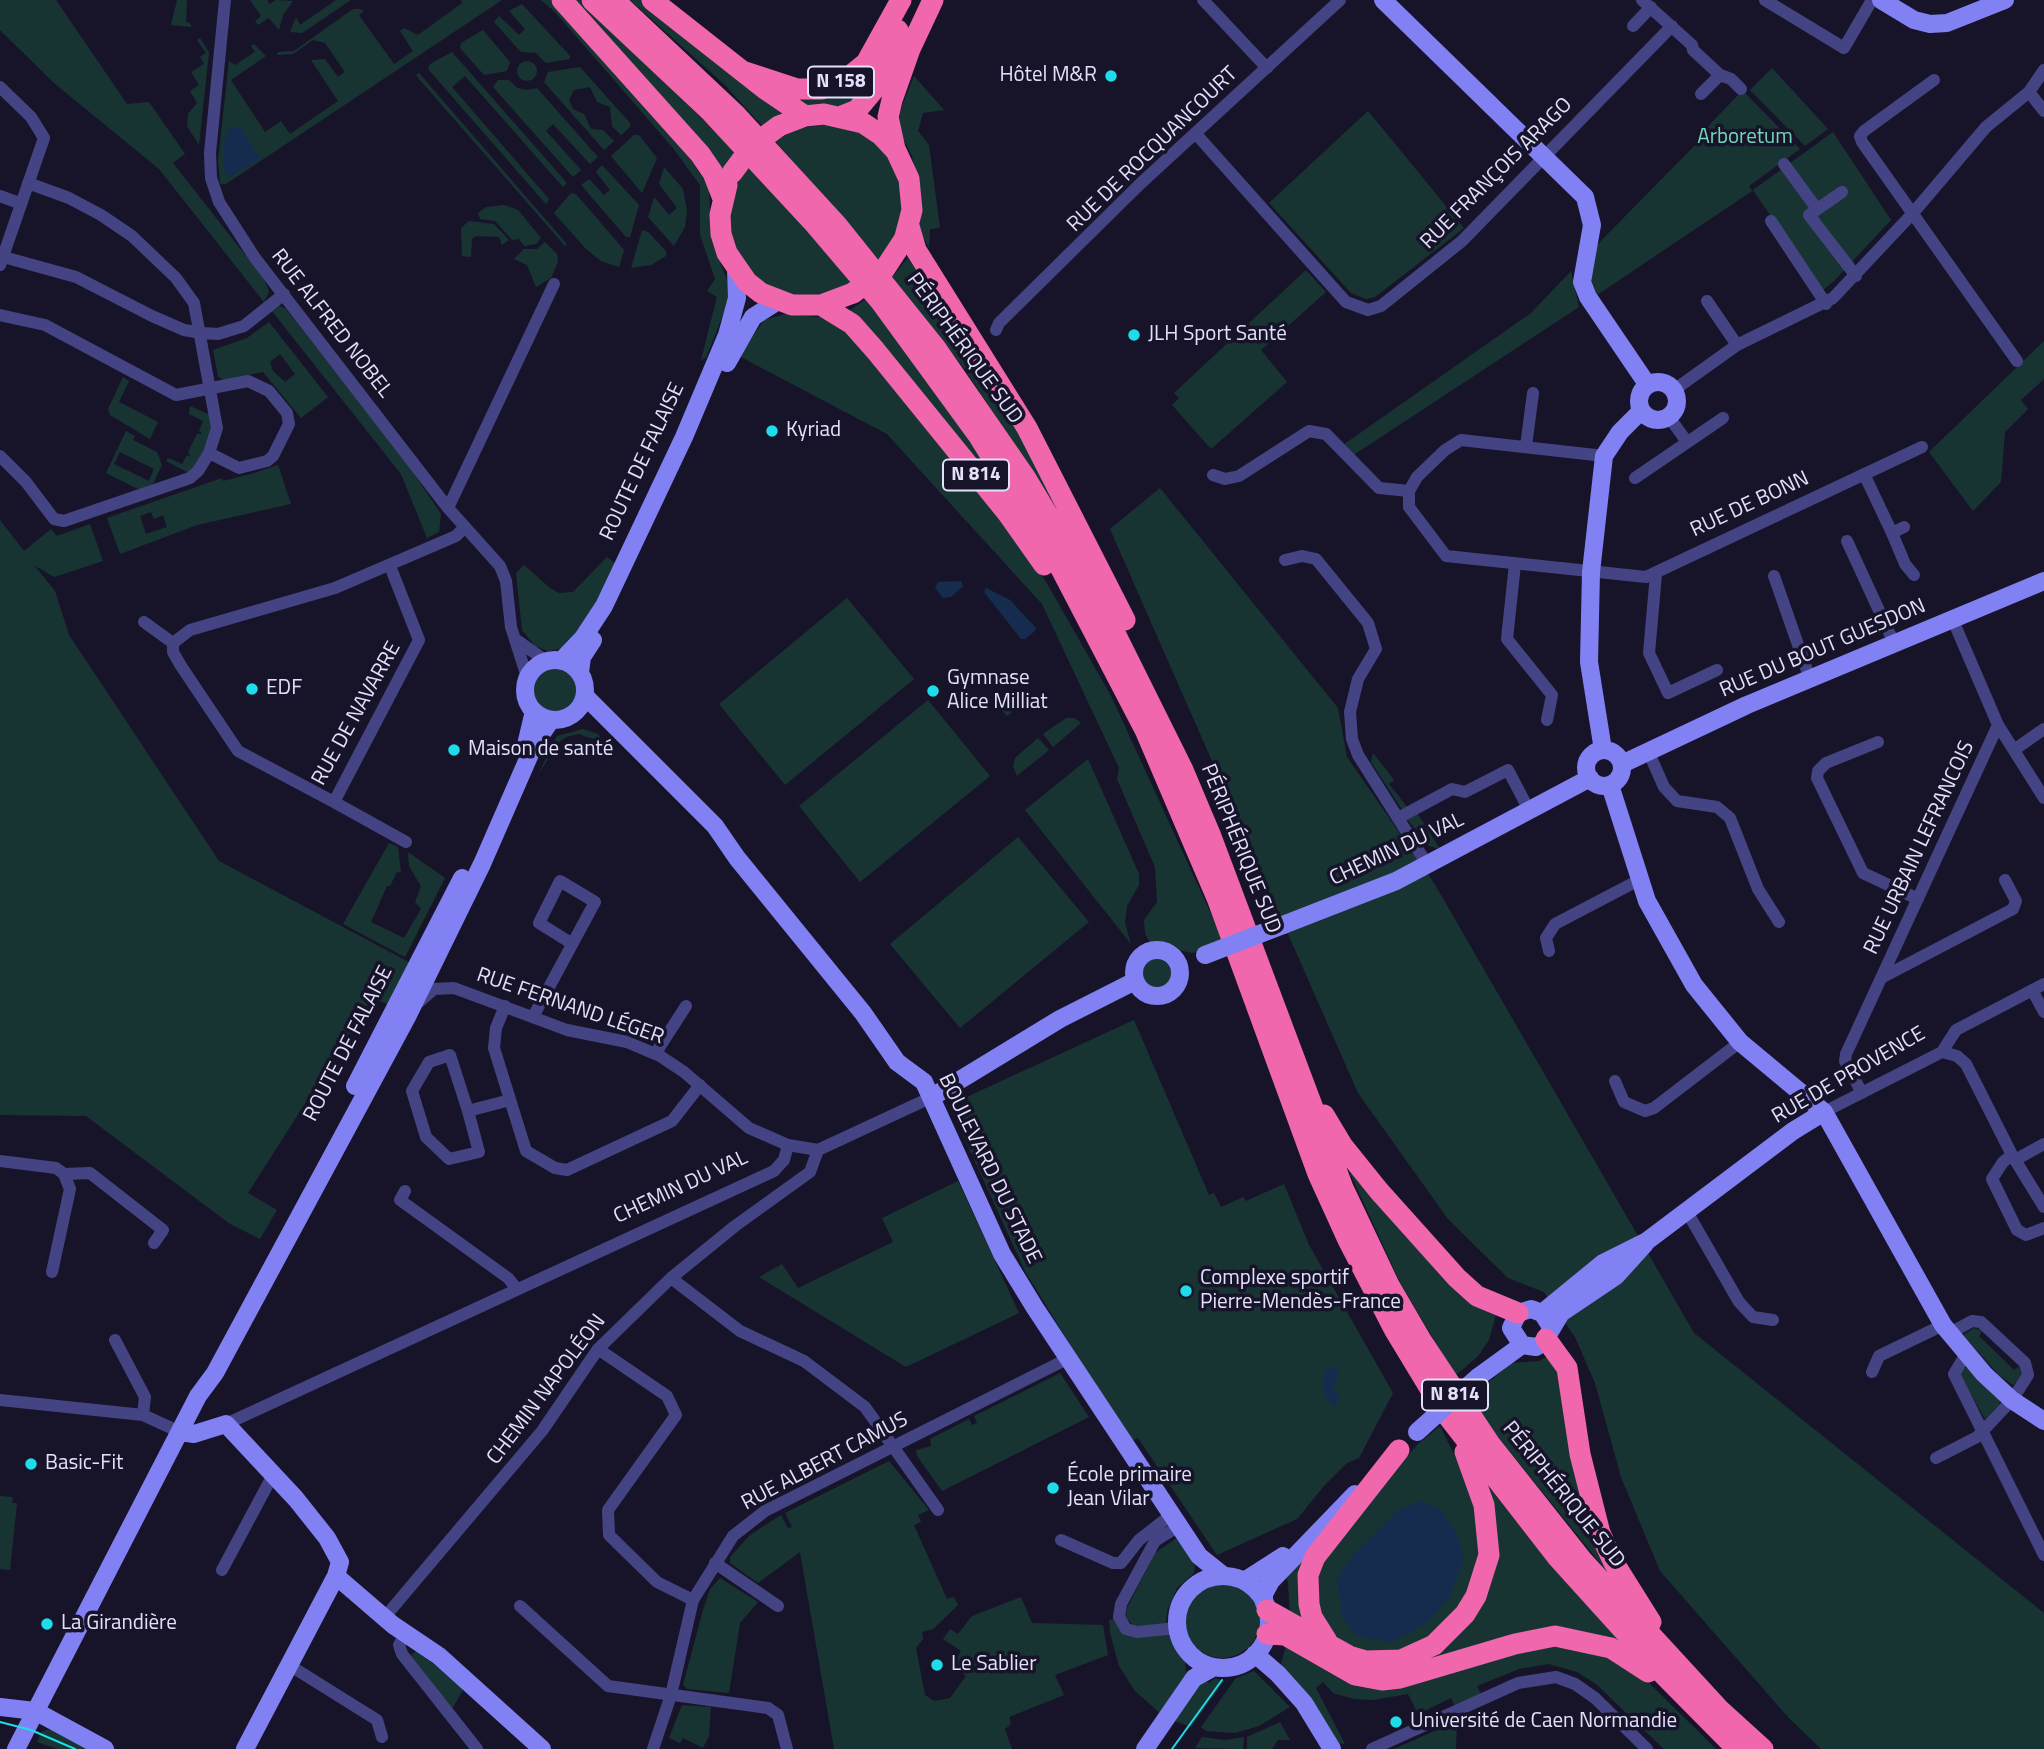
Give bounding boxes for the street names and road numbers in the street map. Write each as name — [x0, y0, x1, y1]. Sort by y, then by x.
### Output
street label: RUE DE ROCQUANCOURT — [1063, 62, 1243, 238]
road number: N 158 — [808, 66, 874, 97]
street label: RUE FRANÇOIS ARAGO — [1416, 93, 1578, 255]
street label: RUE ALFRED NOBEL — [265, 245, 397, 403]
street label: PÉRIPHÉRIQUE SUD — [901, 269, 1027, 429]
street label: ROUTE DE FALAISE — [595, 379, 691, 545]
road number: N 814 — [943, 460, 1009, 490]
street label: RUE DE BONN — [1687, 467, 1813, 543]
street label: RUE DU BOUT GUESDON — [1716, 594, 1930, 704]
street label: RUE DE NAVARRE — [307, 638, 407, 790]
street label: RUE URBAIN LEFRANCOIS — [1860, 737, 1980, 959]
street label: PÉRIPHÉRIQUE SUD — [1194, 761, 1286, 937]
street label: CHEMIN DU VAL — [1326, 808, 1468, 892]
street label: ROUTE DE FALAISE — [299, 962, 399, 1126]
street label: RUE FERNAND LÉGER — [473, 963, 667, 1051]
street label: RUE DE PROVENCE — [1768, 1022, 1930, 1130]
street label: BOULEVARD DU STADE — [932, 1070, 1046, 1268]
street label: CHEMIN DU VAL — [610, 1146, 752, 1230]
street label: CHEMIN NAPOLÉON — [482, 1310, 612, 1470]
road number: N 814 — [1422, 1380, 1488, 1410]
street label: RUE ALBERT CAMUS — [738, 1408, 912, 1516]
street label: PÉRIPHÉRIQUE SUD — [1496, 1417, 1630, 1573]

